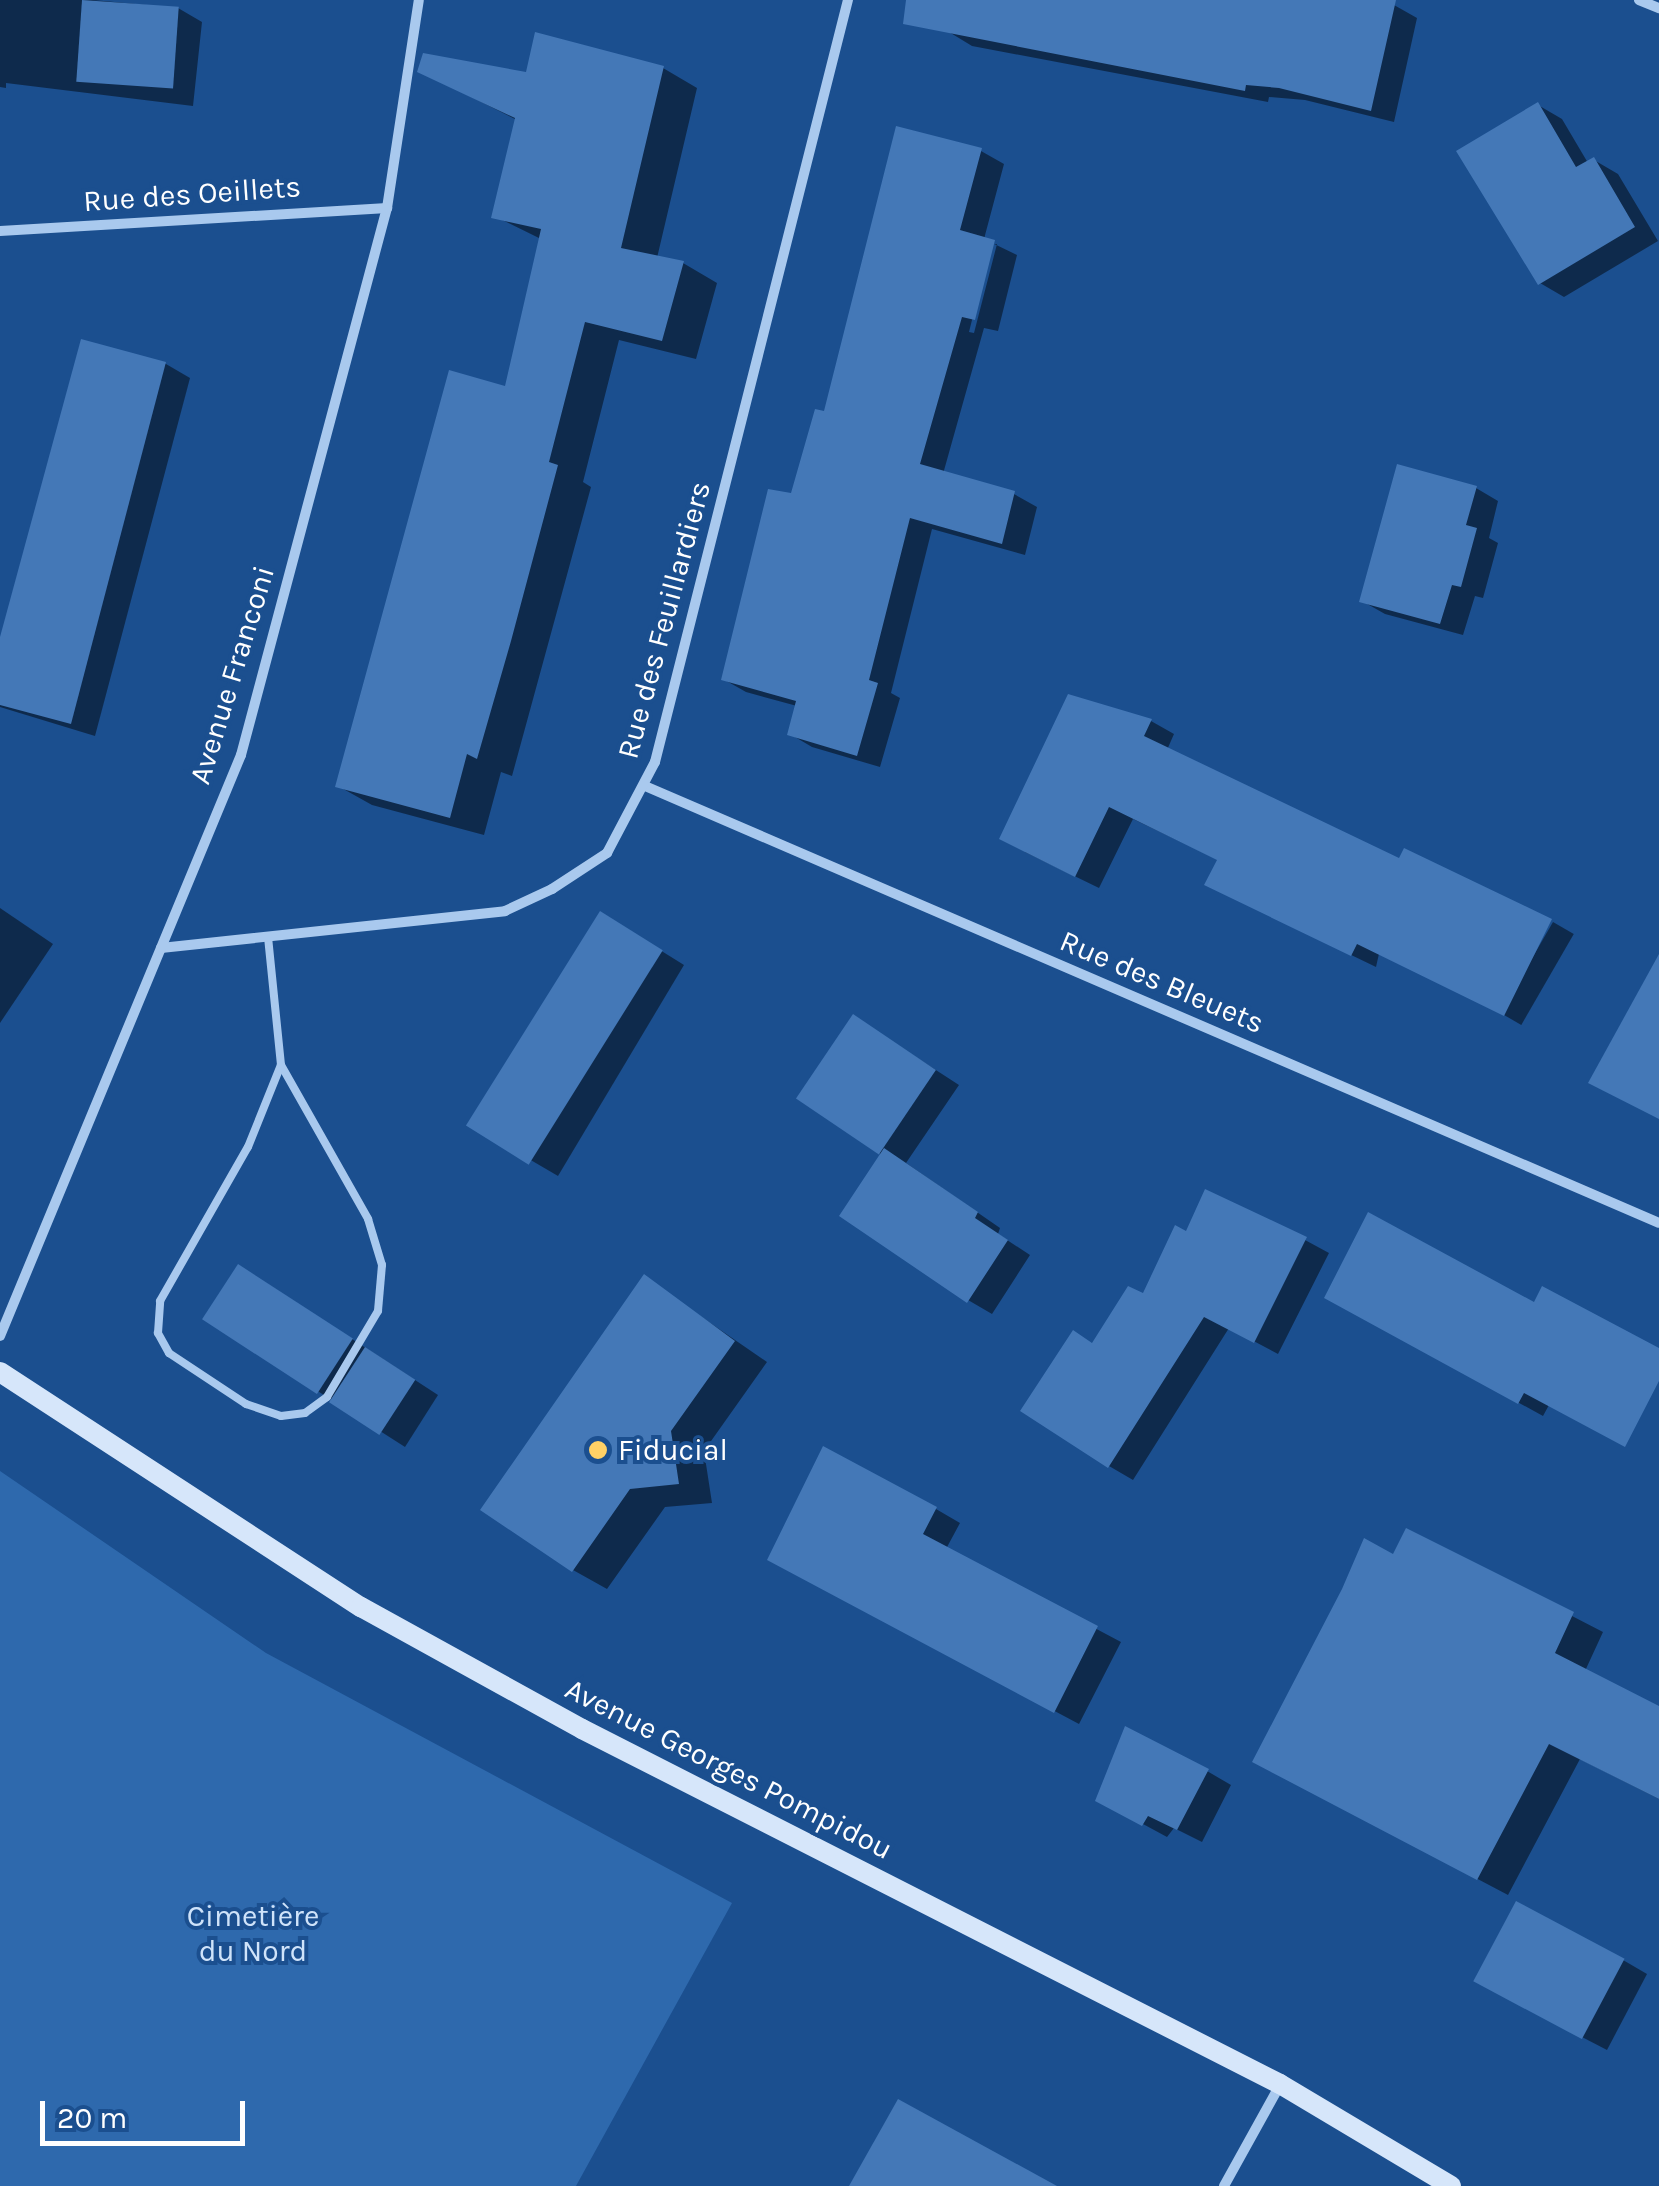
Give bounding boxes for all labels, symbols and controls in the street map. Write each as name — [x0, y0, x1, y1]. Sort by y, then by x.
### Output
street label: Rue des Oeillets — [82, 168, 302, 220]
street label: Rue des Feuillardiers — [610, 477, 718, 763]
street label: Avenue Franconi — [182, 562, 282, 788]
street label: Rue des Bleuets — [1055, 923, 1269, 1041]
place label: Fiducial — [618, 1432, 728, 1468]
marker: Fiducial — [587, 1439, 609, 1461]
street label: Avenue Georges Pompidou — [559, 1671, 899, 1867]
park label: Cimetière du Nord — [187, 1898, 319, 1968]
scale bar — [45, 2081, 250, 2143]
text: 20 m — [57, 2100, 127, 2136]

